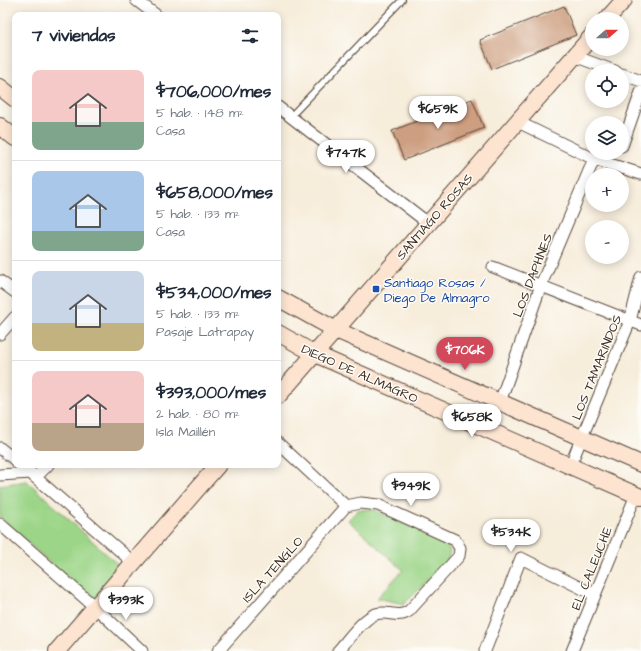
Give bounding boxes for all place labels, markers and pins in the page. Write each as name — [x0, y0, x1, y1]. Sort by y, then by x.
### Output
pin: $659K — [410, 96, 466, 130]
pin: $747K — [318, 140, 374, 174]
place label: Santiago Rosas / Diego De Almagro — [384, 274, 490, 308]
marker: Santiago Rosas / Diego De Almagro — [371, 284, 381, 294]
pin: $706K — [437, 337, 493, 371]
pin: $658K — [444, 404, 500, 438]
pin: $949K — [383, 473, 439, 507]
pin: $534K — [483, 519, 539, 553]
pin: $393K — [98, 587, 154, 621]

